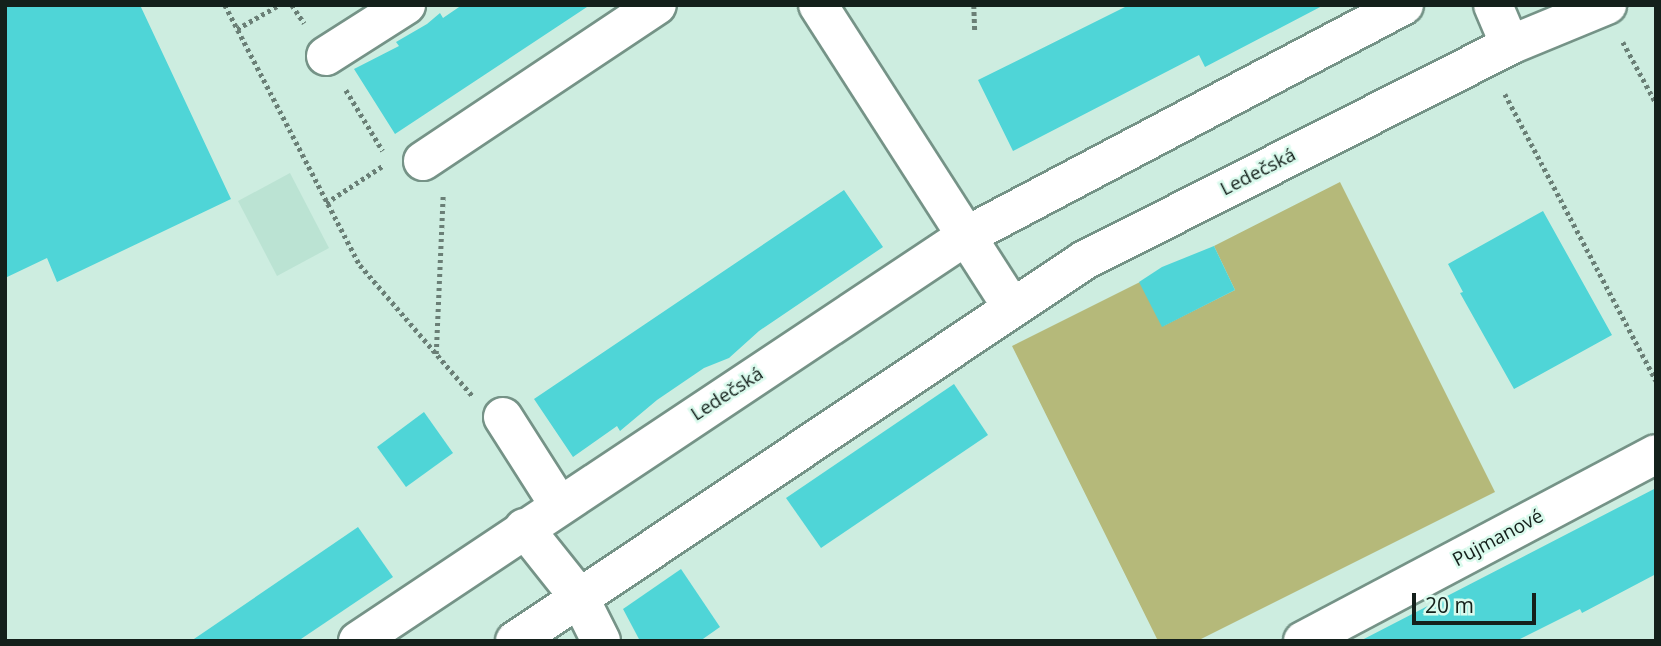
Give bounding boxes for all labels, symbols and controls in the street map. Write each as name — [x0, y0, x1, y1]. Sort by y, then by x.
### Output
street label: Ledečská — [1216, 143, 1300, 201]
street label: Ledečská — [687, 362, 767, 426]
street label: Pujmanové — [1449, 505, 1547, 571]
scale bar — [1416, 580, 1540, 624]
text: 20 m — [1425, 591, 1474, 619]

